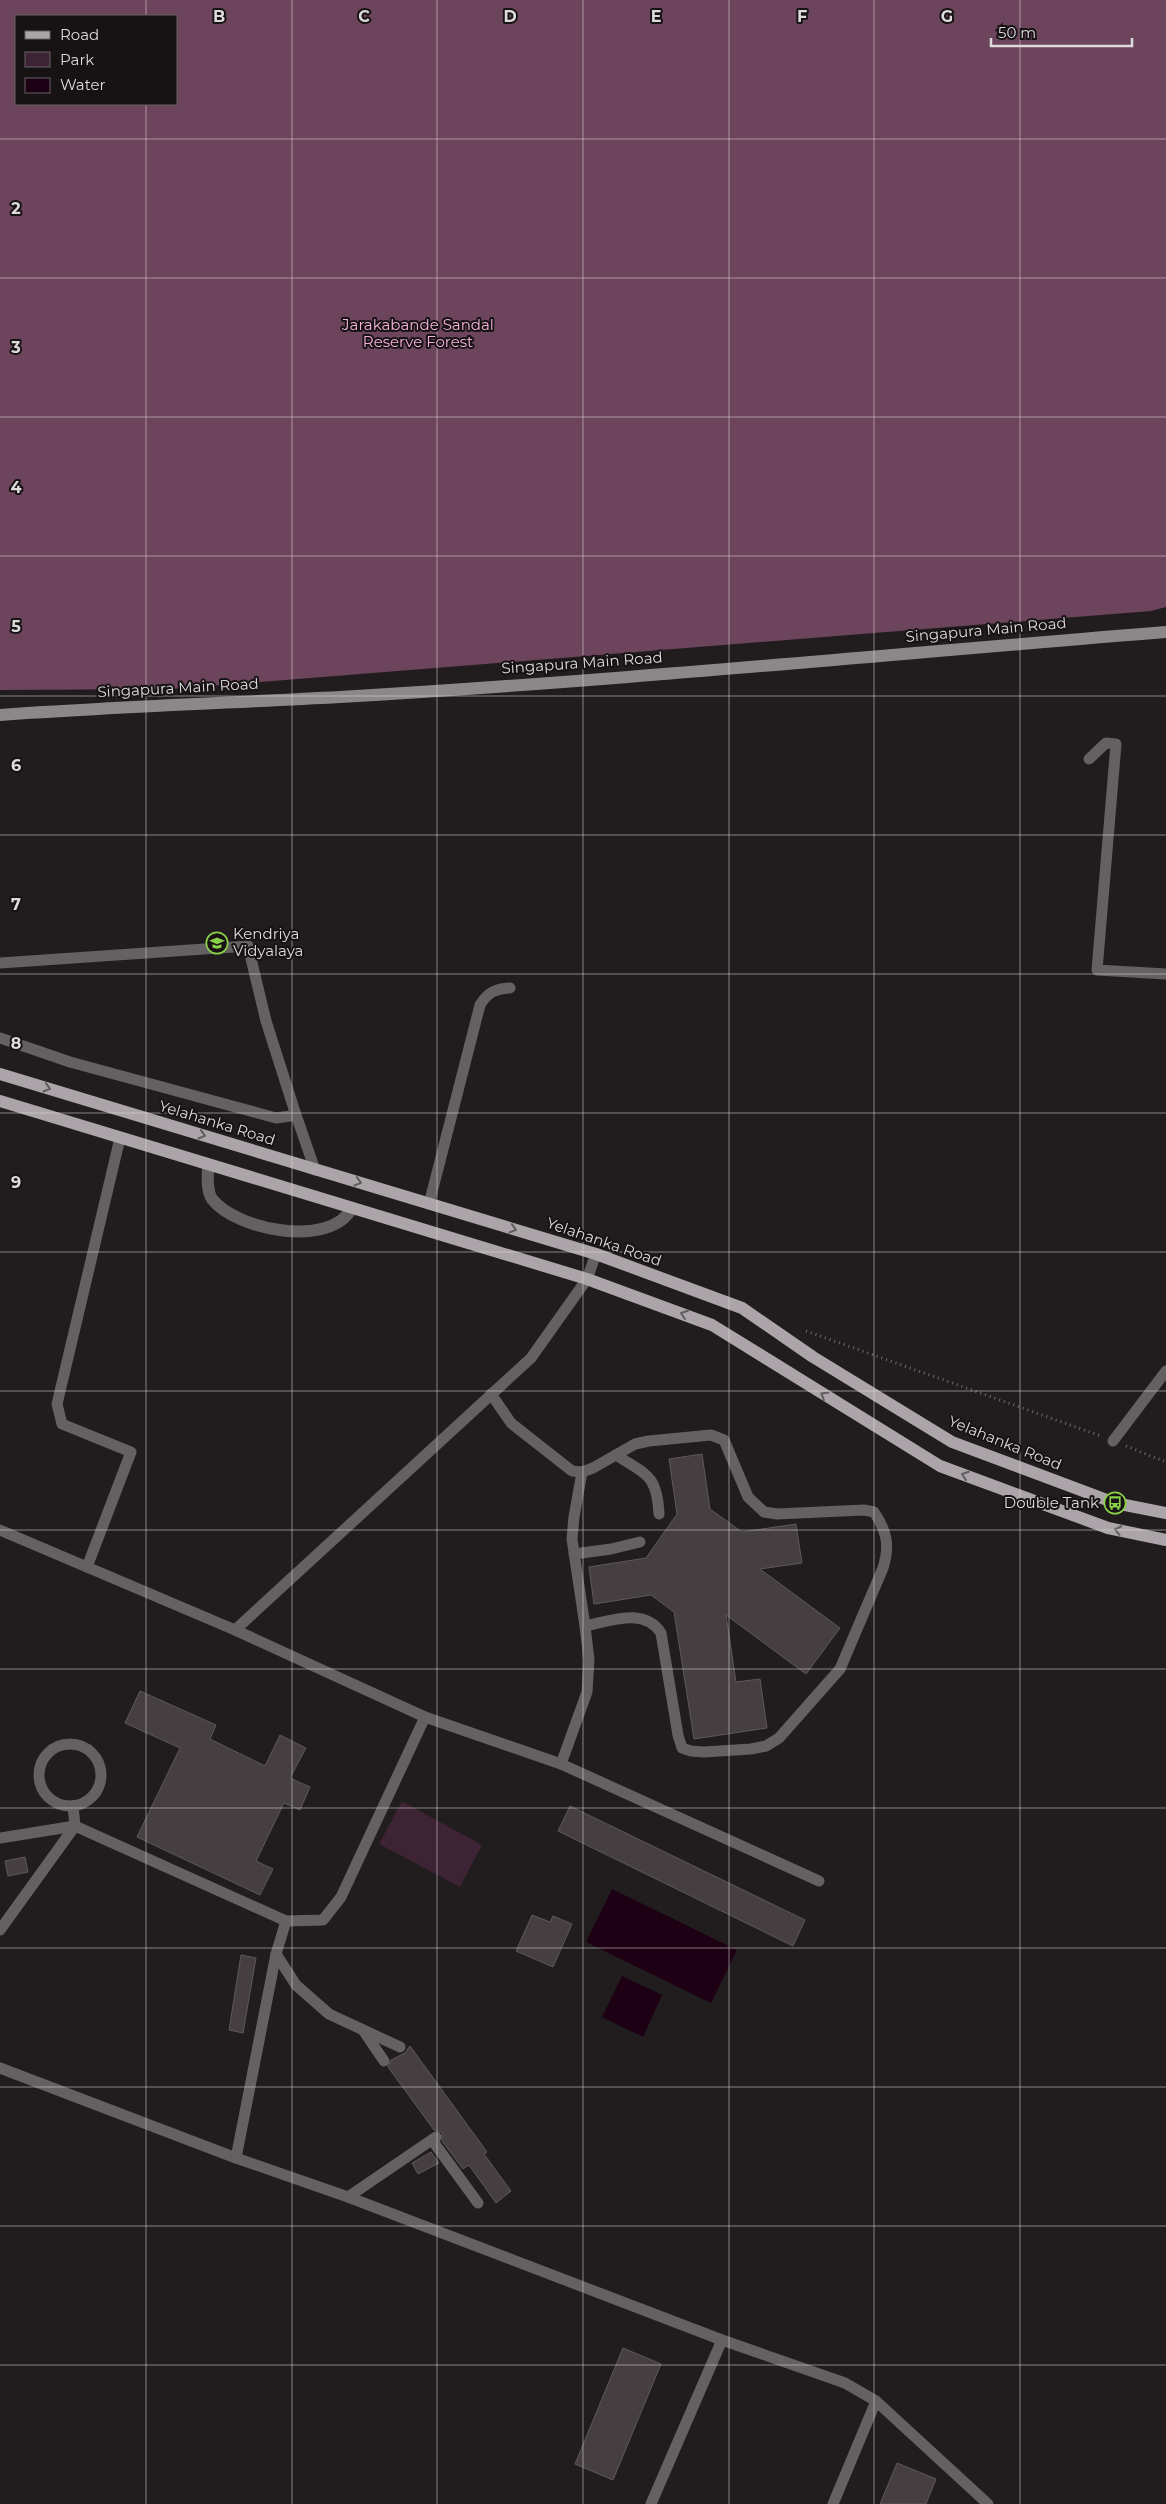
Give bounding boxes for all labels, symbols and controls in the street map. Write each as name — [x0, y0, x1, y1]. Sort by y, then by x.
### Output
text: B — [213, 7, 225, 26]
text: C — [358, 7, 370, 26]
text: D — [503, 7, 517, 26]
text: E — [651, 7, 661, 26]
text: F — [797, 7, 807, 26]
text: G — [941, 7, 953, 26]
legend — [15, 15, 178, 105]
scale bar — [991, 15, 1132, 47]
text: 50 m — [998, 23, 1036, 42]
text: Road — [60, 25, 99, 44]
text: Park — [60, 50, 94, 69]
text: Water — [60, 75, 106, 94]
text: 2 — [11, 199, 21, 218]
park label: Jarakabande Sandal Reserve Forest — [341, 315, 494, 351]
text: 3 — [10, 338, 21, 357]
text: 4 — [10, 478, 22, 497]
street label: Singapura Main Road — [905, 613, 1067, 646]
text: 5 — [11, 617, 21, 636]
street label: Singapura Main Road — [501, 647, 663, 678]
street label: Singapura Main Road — [97, 674, 259, 701]
text: 6 — [11, 756, 21, 775]
text: 7 — [11, 895, 21, 914]
place label: Kendriya Vidyalaya — [233, 924, 303, 960]
school or university icon: Kendriya Vidyalaya — [205, 931, 229, 955]
text: 8 — [11, 1034, 21, 1053]
one-way arrow — [42, 1083, 50, 1093]
street label: Yelahanka Road — [157, 1096, 278, 1149]
one-way arrow — [198, 1130, 206, 1140]
text: 9 — [11, 1173, 21, 1192]
one-way arrow — [353, 1177, 361, 1187]
street label: Yelahanka Road — [544, 1213, 664, 1270]
one-way arrow — [509, 1224, 517, 1234]
one-way arrow — [680, 1310, 689, 1320]
one-way arrow — [821, 1392, 830, 1401]
street label: Yelahanka Road — [946, 1411, 1065, 1474]
one-way arrow — [962, 1471, 970, 1481]
bus stop icon: Double Tank — [1103, 1491, 1127, 1515]
place label: Double Tank — [1004, 1493, 1099, 1512]
one-way arrow — [1114, 1525, 1123, 1536]

